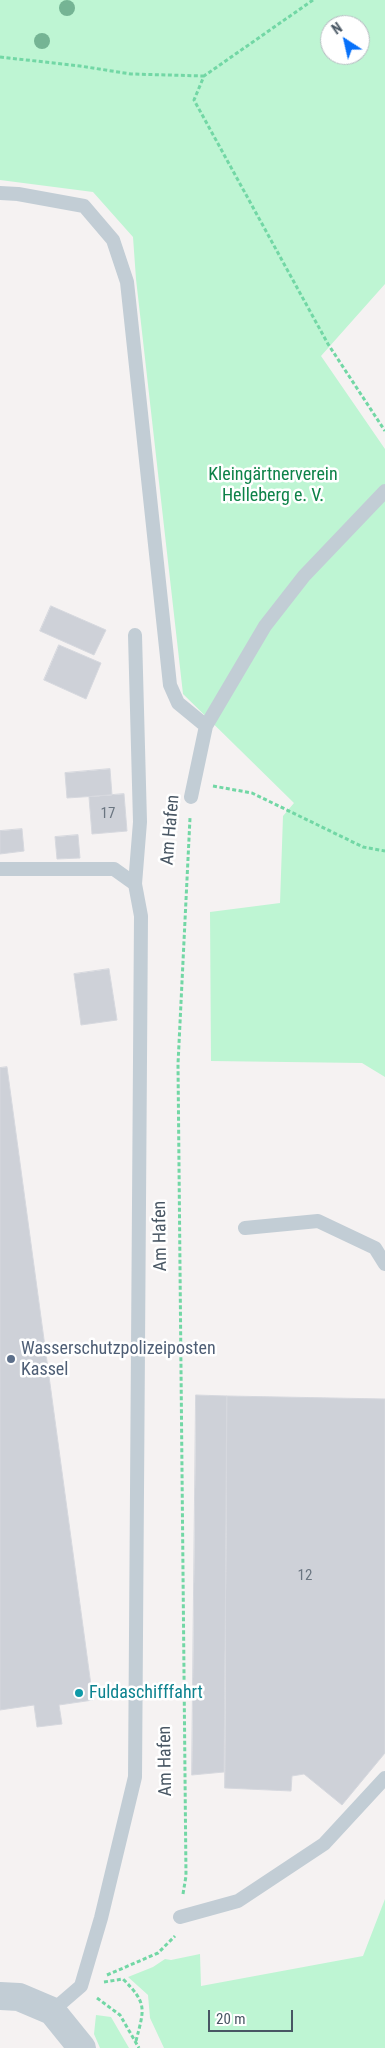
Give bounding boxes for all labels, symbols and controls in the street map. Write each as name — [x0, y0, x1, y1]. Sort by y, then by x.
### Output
north arrow — [320, 15, 370, 65]
text: N — [329, 20, 345, 38]
park label: Kleingärtnerverein Helleberg e. V. — [208, 464, 338, 506]
street label: Am Hafen — [157, 794, 185, 866]
house number: 17 — [101, 805, 115, 823]
street label: Am Hafen — [150, 1201, 172, 1271]
place label: Wasserschutzpolizeiposten Kassel — [21, 1338, 216, 1380]
marker: Wasserschutzpolizeiposten Kassel — [5, 1353, 17, 1365]
house number: 12 — [298, 1567, 312, 1585]
place label: Fuldaschifffahrt — [89, 1682, 203, 1704]
marker: Fuldaschifffahrt — [73, 1687, 85, 1699]
street label: Am Hafen — [155, 1726, 177, 1796]
scale bar — [210, 2000, 295, 2032]
text: 20 m — [216, 2010, 246, 2028]

